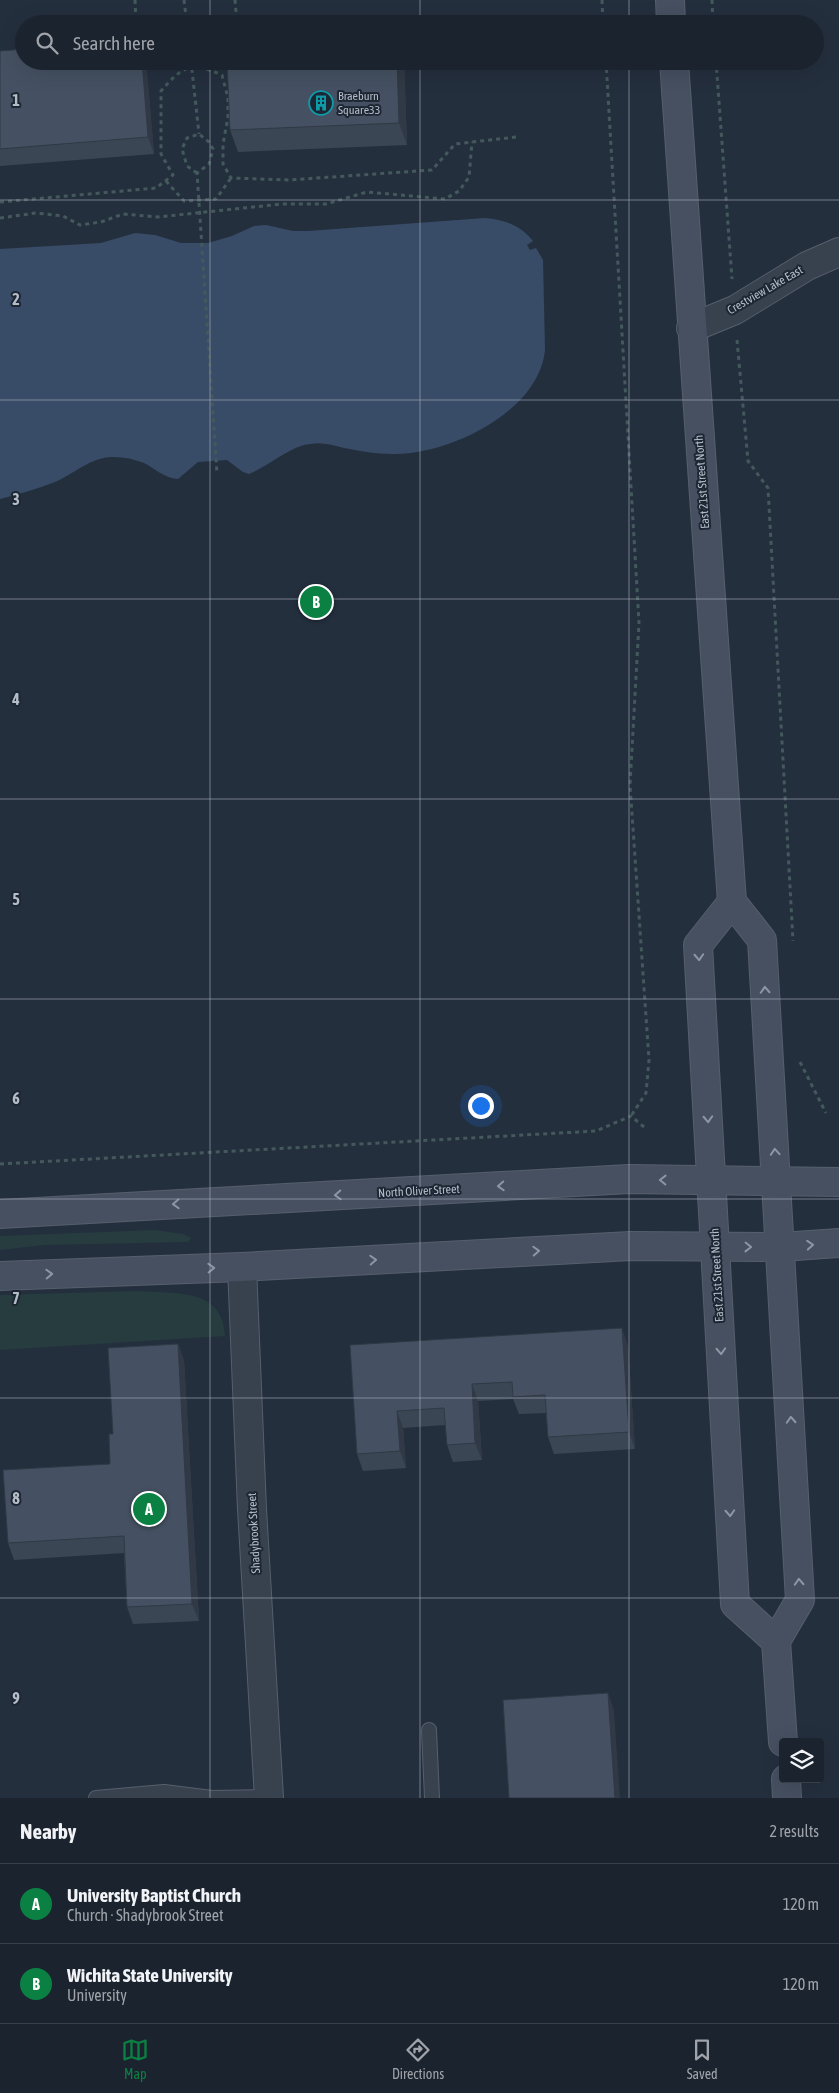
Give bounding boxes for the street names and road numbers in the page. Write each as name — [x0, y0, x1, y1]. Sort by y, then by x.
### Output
street label: Crestview Lake East — [725, 263, 806, 317]
street label: East 21st Street North — [692, 435, 712, 529]
street label: North Oliver Street — [378, 1182, 461, 1200]
street label: East 21st Street North — [708, 1228, 726, 1322]
street label: Shadybrook Street — [245, 1492, 263, 1574]

